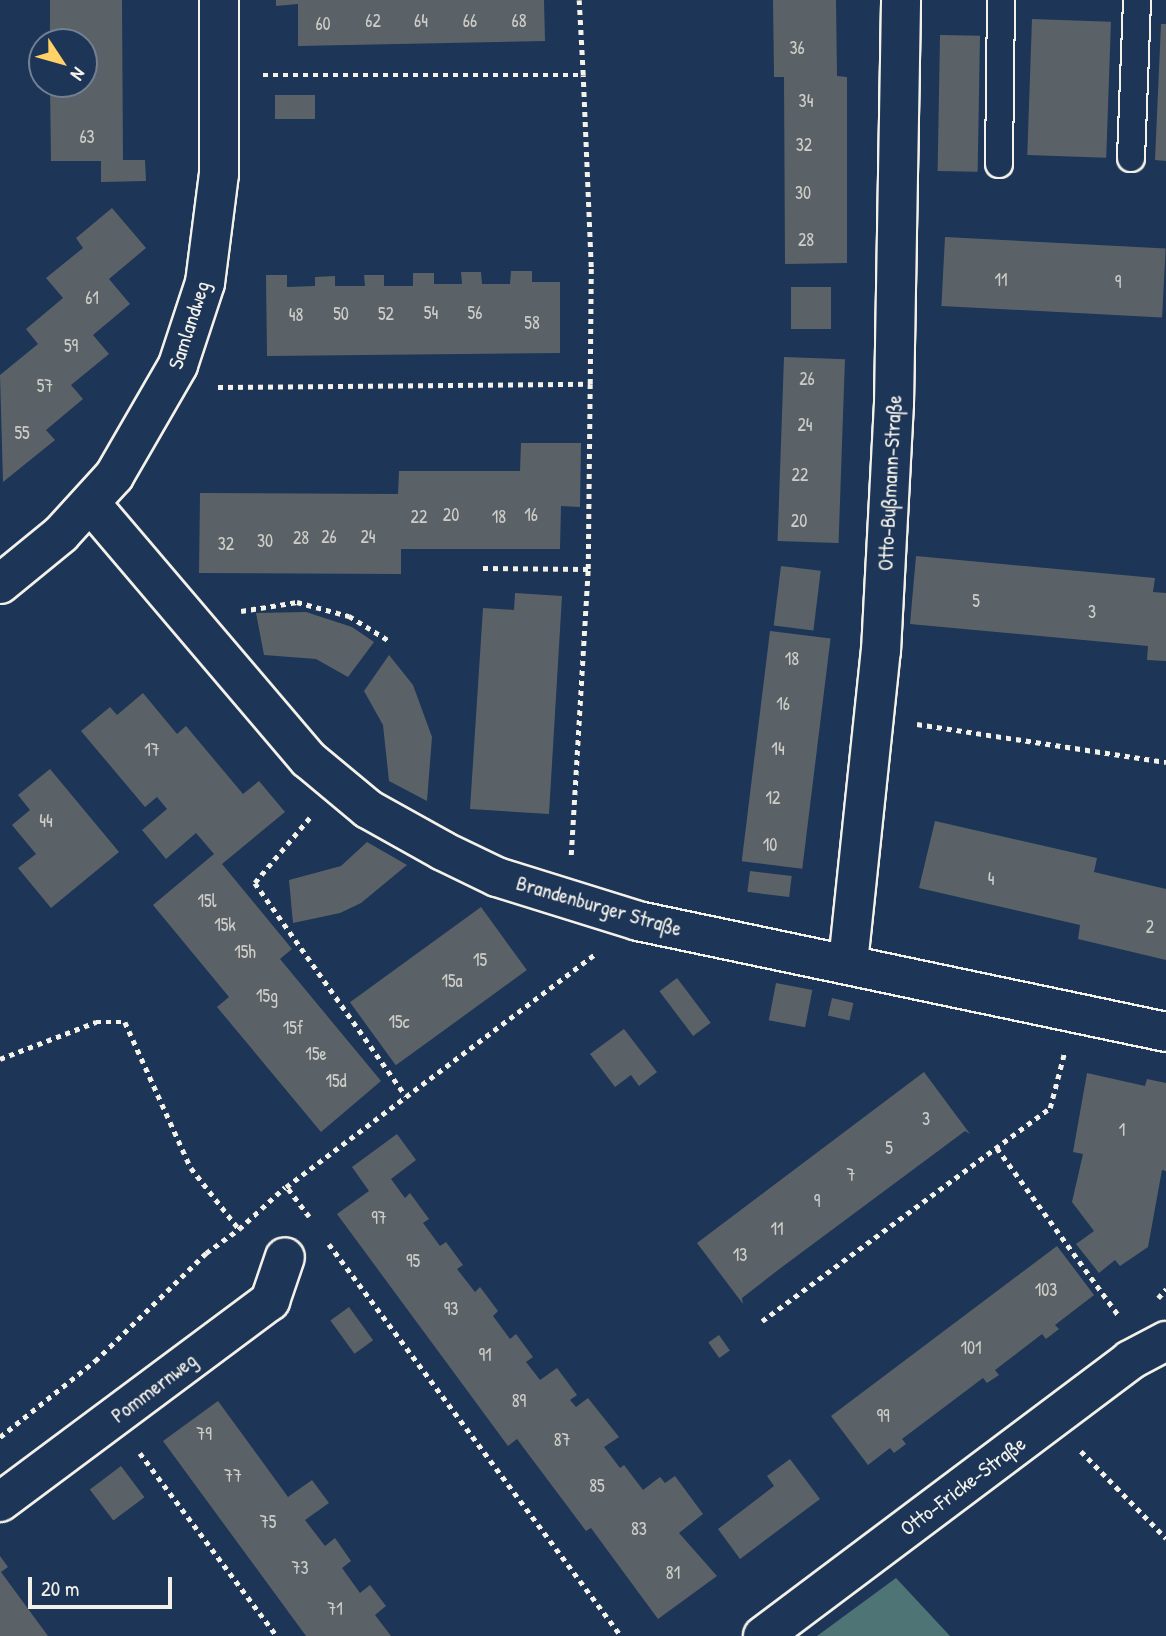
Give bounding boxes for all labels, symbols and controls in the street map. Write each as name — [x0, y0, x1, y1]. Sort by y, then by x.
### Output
house number: 62 — [365, 10, 381, 32]
house number: 64 — [414, 10, 428, 32]
house number: 66 — [463, 10, 477, 32]
house number: 68 — [512, 10, 526, 32]
house number: 60 — [315, 13, 331, 35]
north arrow — [28, 28, 98, 98]
house number: 36 — [789, 37, 805, 59]
text: N — [65, 62, 92, 86]
house number: 34 — [799, 90, 813, 112]
house number: 63 — [79, 126, 95, 148]
house number: 32 — [796, 134, 812, 156]
house number: 30 — [795, 182, 811, 204]
house number: 28 — [798, 229, 814, 251]
house number: 11 — [994, 269, 1008, 291]
house number: 9 — [1115, 271, 1121, 293]
street label: Samlandweg — [163, 278, 215, 372]
house number: 61 — [85, 287, 99, 309]
house number: 54 — [424, 302, 438, 324]
house number: 56 — [468, 302, 482, 324]
house number: 50 — [333, 303, 349, 325]
house number: 52 — [378, 303, 394, 325]
house number: 48 — [289, 304, 303, 326]
house number: 58 — [524, 312, 540, 334]
house number: 59 — [64, 335, 78, 357]
house number: 26 — [799, 368, 815, 390]
house number: 57 — [37, 375, 53, 397]
street label: Otto-Bußmann-Straße — [873, 395, 907, 571]
house number: 24 — [797, 414, 813, 436]
house number: 55 — [14, 422, 30, 444]
house number: 22 — [792, 464, 808, 486]
house number: 20 — [443, 504, 459, 526]
house number: 16 — [524, 504, 538, 526]
house number: 22 — [411, 506, 427, 528]
house number: 18 — [492, 506, 506, 528]
house number: 20 — [791, 510, 807, 532]
house number: 26 — [321, 526, 337, 548]
house number: 24 — [360, 526, 376, 548]
house number: 28 — [293, 527, 309, 549]
house number: 30 — [257, 530, 273, 552]
house number: 32 — [218, 533, 234, 555]
house number: 5 — [972, 590, 980, 612]
house number: 3 — [1088, 601, 1096, 623]
house number: 18 — [785, 648, 799, 670]
house number: 16 — [776, 693, 790, 715]
house number: 14 — [771, 738, 785, 760]
house number: 17 — [144, 739, 160, 761]
house number: 12 — [766, 787, 780, 809]
house number: 44 — [39, 810, 53, 832]
house number: 10 — [763, 834, 777, 856]
house number: 4 — [988, 868, 994, 890]
street label: Brandenburger Straße — [513, 870, 685, 942]
house number: 15l — [198, 890, 216, 912]
house number: 15k — [214, 914, 236, 936]
house number: 2 — [1146, 916, 1154, 938]
house number: 15h — [234, 941, 256, 963]
house number: 15 — [473, 949, 487, 971]
house number: 15a — [441, 970, 463, 992]
house number: 15g — [256, 985, 278, 1007]
house number: 15c — [388, 1011, 410, 1033]
house number: 15f — [283, 1017, 303, 1039]
house number: 15e — [305, 1043, 327, 1065]
house number: 15d — [325, 1070, 347, 1092]
house number: 3 — [922, 1108, 930, 1130]
house number: 1 — [1119, 1119, 1125, 1141]
house number: 5 — [885, 1137, 893, 1159]
house number: 7 — [847, 1164, 855, 1186]
house number: 9 — [814, 1190, 820, 1212]
house number: 97 — [371, 1207, 387, 1229]
house number: 11 — [770, 1218, 784, 1240]
house number: 13 — [733, 1244, 747, 1266]
house number: 95 — [406, 1250, 420, 1272]
house number: 103 — [1035, 1279, 1057, 1301]
house number: 93 — [444, 1298, 458, 1320]
house number: 101 — [960, 1337, 982, 1359]
house number: 91 — [478, 1344, 492, 1366]
street label: Pommernweg — [106, 1348, 202, 1428]
house number: 89 — [512, 1390, 526, 1412]
house number: 99 — [876, 1405, 890, 1427]
house number: 79 — [196, 1423, 212, 1445]
house number: 87 — [554, 1429, 570, 1451]
street label: Otto-Fricke-Straße — [895, 1431, 1031, 1541]
house number: 77 — [224, 1465, 242, 1487]
house number: 85 — [589, 1475, 605, 1497]
house number: 75 — [260, 1511, 276, 1533]
house number: 83 — [631, 1518, 647, 1540]
house number: 73 — [292, 1557, 308, 1579]
scale bar — [32, 1562, 175, 1606]
house number: 81 — [666, 1562, 680, 1584]
text: 20 m — [41, 1574, 79, 1603]
house number: 71 — [327, 1598, 343, 1620]

